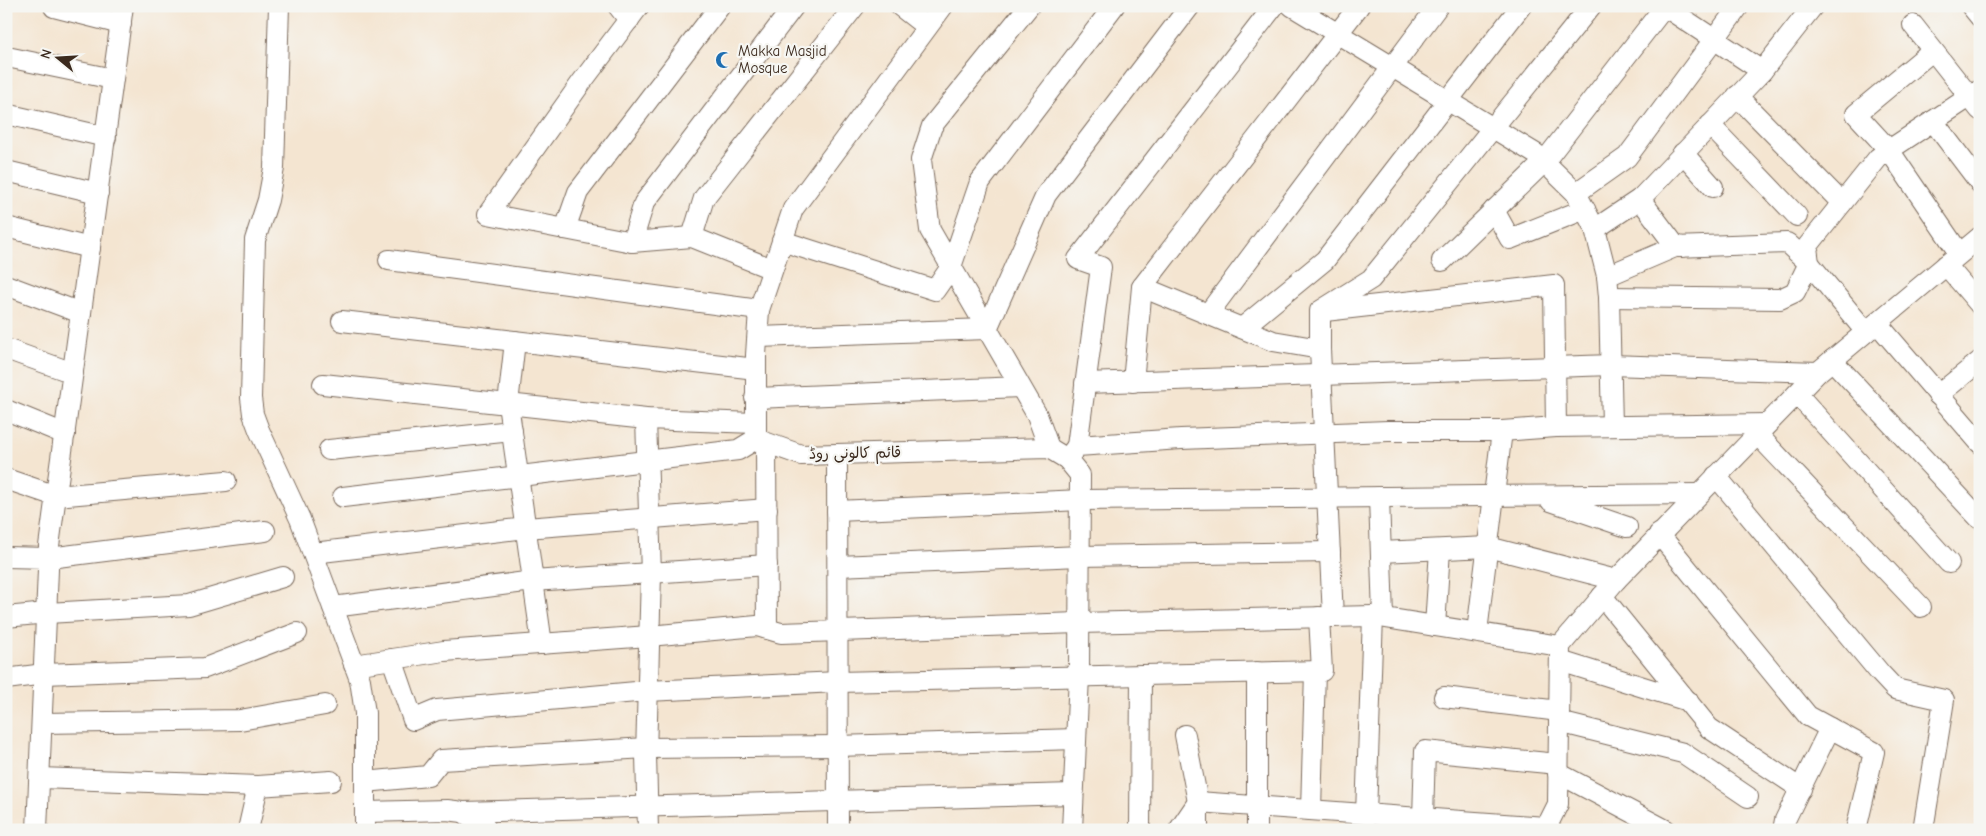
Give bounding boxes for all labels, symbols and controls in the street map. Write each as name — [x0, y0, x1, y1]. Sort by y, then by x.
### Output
north arrow — [32, 32, 82, 82]
place label: Makka Masjid Mosque — [738, 42, 827, 77]
text: N — [37, 47, 56, 61]
mosque icon: Makka Masjid Mosque — [714, 50, 734, 70]
street label: قائم کالونی روڈ — [809, 443, 901, 466]

